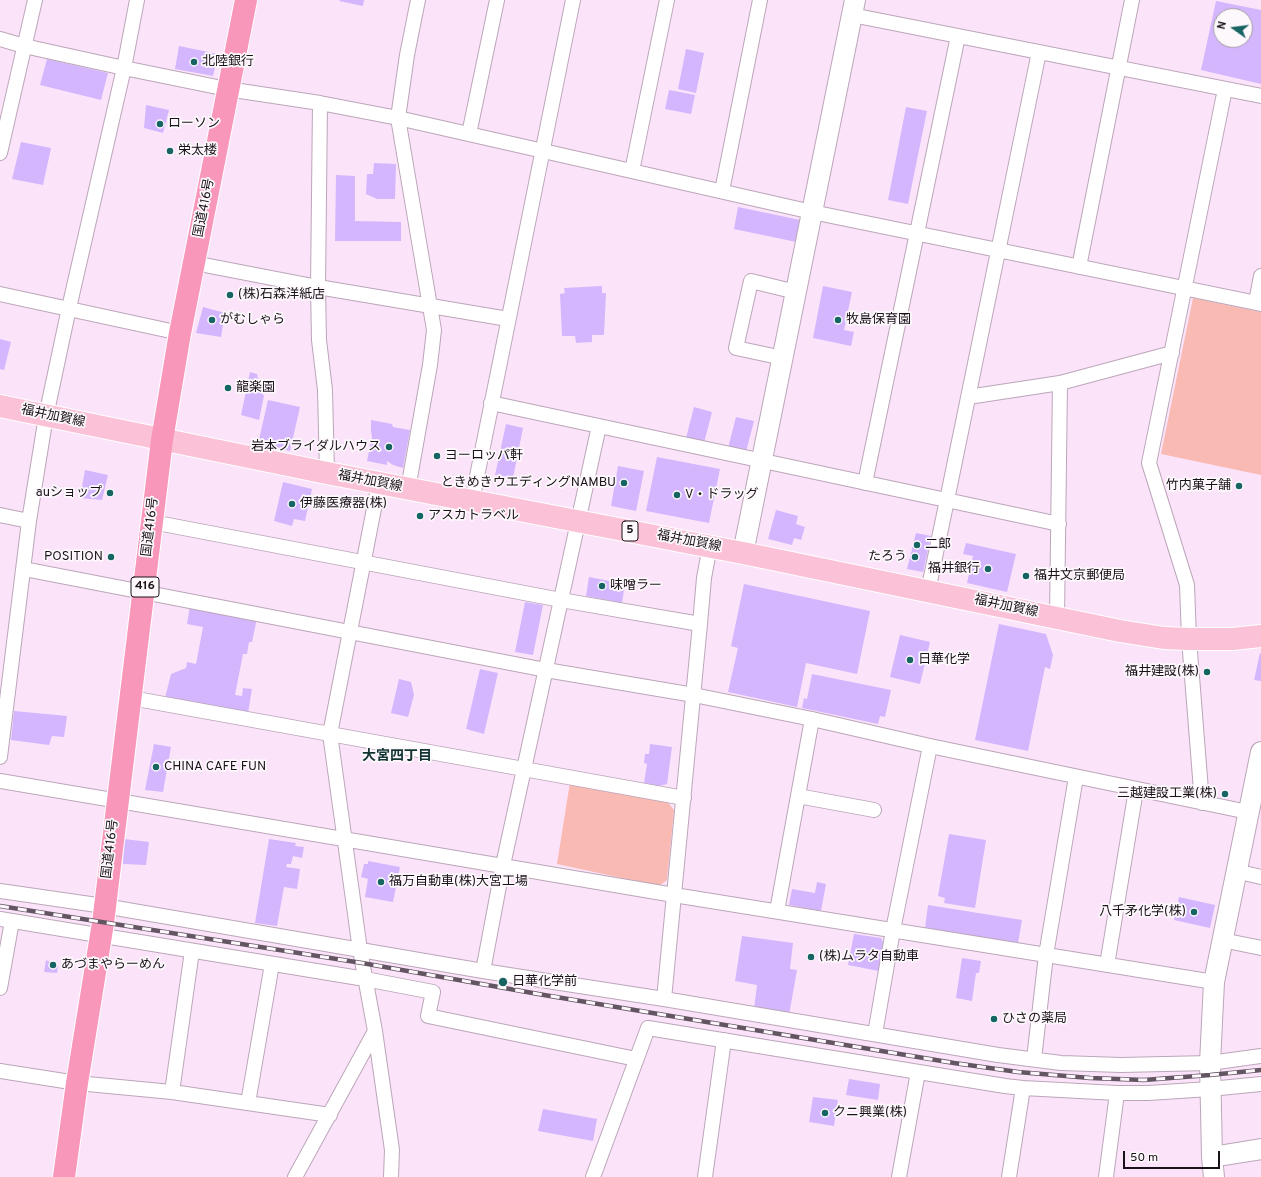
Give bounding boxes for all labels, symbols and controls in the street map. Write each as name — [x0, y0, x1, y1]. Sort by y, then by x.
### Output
north arrow — [1213, 8, 1253, 48]
text: N — [1215, 20, 1230, 31]
place label: 北陸銀行 — [202, 54, 254, 70]
marker: 北陸銀行 — [189, 57, 199, 67]
place label: ローソン — [168, 116, 220, 132]
marker: ローソン — [155, 119, 165, 129]
place label: 栄太楼 — [178, 143, 217, 159]
marker: 栄太楼 — [165, 146, 175, 156]
street label: 国道416号 — [192, 177, 218, 239]
place label: (株)石森洋紙店 — [238, 287, 325, 303]
marker: (株)石森洋紙店 — [225, 290, 235, 300]
place label: がむしゃら — [220, 312, 285, 328]
place label: 牧島保育園 — [846, 312, 911, 328]
marker: がむしゃら — [207, 315, 217, 325]
marker: 牧島保育園 — [833, 315, 843, 325]
place label: 龍楽園 — [236, 380, 275, 396]
marker: 龍楽園 — [223, 383, 233, 393]
street label: 福井加賀線 — [20, 403, 86, 431]
place label: 岩本ブライダルハウス — [251, 439, 381, 455]
marker: 岩本ブライダルハウス — [384, 442, 394, 452]
place label: ヨーロッパ軒 — [445, 448, 523, 464]
marker: ヨーロッパ軒 — [432, 451, 442, 461]
street label: 福井加賀線 — [337, 468, 403, 496]
place label: ときめきウエディングNAMBU — [441, 475, 616, 491]
marker: ときめきウエディングNAMBU — [619, 478, 629, 488]
place label: 竹内菓子舗 — [1166, 478, 1231, 494]
marker: 竹内菓子舗 — [1234, 481, 1244, 491]
place label: auショップ — [36, 485, 102, 501]
place label: V・ドラッグ — [685, 487, 758, 503]
marker: auショップ — [105, 488, 115, 498]
marker: V・ドラッグ — [672, 490, 682, 500]
street label: 国道416号 — [140, 496, 162, 558]
place label: 伊藤医療器(株) — [300, 496, 387, 512]
marker: 伊藤医療器(株) — [287, 499, 297, 509]
place label: アスカトラベル — [428, 508, 519, 524]
marker: アスカトラベル — [415, 511, 425, 521]
road number: 5 — [622, 521, 638, 541]
street label: 福井加賀線 — [656, 528, 722, 556]
place label: 二郎 — [925, 537, 951, 553]
marker: 二郎 — [912, 540, 922, 550]
place label: POSITION — [44, 549, 103, 565]
place label: たろう — [868, 549, 907, 565]
marker: POSITION — [106, 552, 116, 562]
marker: たろう — [910, 552, 920, 562]
place label: 福井銀行 — [928, 561, 980, 577]
marker: 福井銀行 — [983, 564, 993, 574]
place label: 福井文京郵便局 — [1034, 568, 1125, 584]
marker: 福井文京郵便局 — [1021, 571, 1031, 581]
road number: 416 — [131, 577, 159, 597]
place label: 味噌ラー — [610, 578, 662, 594]
marker: 味噌ラー — [597, 581, 607, 591]
street label: 福井加賀線 — [973, 593, 1039, 621]
place label: 日華化学 — [918, 652, 970, 668]
marker: 日華化学 — [905, 655, 915, 665]
place label: 福井建設(株) — [1125, 664, 1199, 680]
marker: 福井建設(株) — [1202, 667, 1212, 677]
district label: 大宮四丁目 — [362, 749, 432, 765]
place label: CHINA CAFE FUN — [164, 759, 266, 775]
marker: CHINA CAFE FUN — [151, 762, 161, 772]
place label: 三越建設工業(株) — [1117, 786, 1217, 802]
marker: 三越建設工業(株) — [1220, 789, 1230, 799]
street label: 国道416号 — [100, 818, 122, 880]
place label: 福万自動車(株)大宮工場 — [389, 874, 528, 890]
marker: 福万自動車(株)大宮工場 — [376, 877, 386, 887]
place label: 八千矛化学(株) — [1099, 904, 1186, 920]
marker: 八千矛化学(株) — [1189, 907, 1199, 917]
place label: (株)ムラタ自動車 — [819, 949, 919, 965]
marker: (株)ムラタ自動車 — [806, 952, 816, 962]
place label: あづまやらーめん — [61, 957, 165, 973]
marker: あづまやらーめん — [48, 960, 58, 970]
place label: 日華化学前 — [512, 974, 577, 990]
marker: 日華化学前 — [497, 976, 509, 988]
place label: ひさの薬局 — [1002, 1011, 1067, 1027]
marker: ひさの薬局 — [989, 1014, 999, 1024]
place label: クニ興業(株) — [833, 1105, 907, 1121]
marker: クニ興業(株) — [820, 1108, 830, 1118]
scale bar — [1125, 1143, 1222, 1169]
text: 50 m — [1130, 1150, 1158, 1166]

